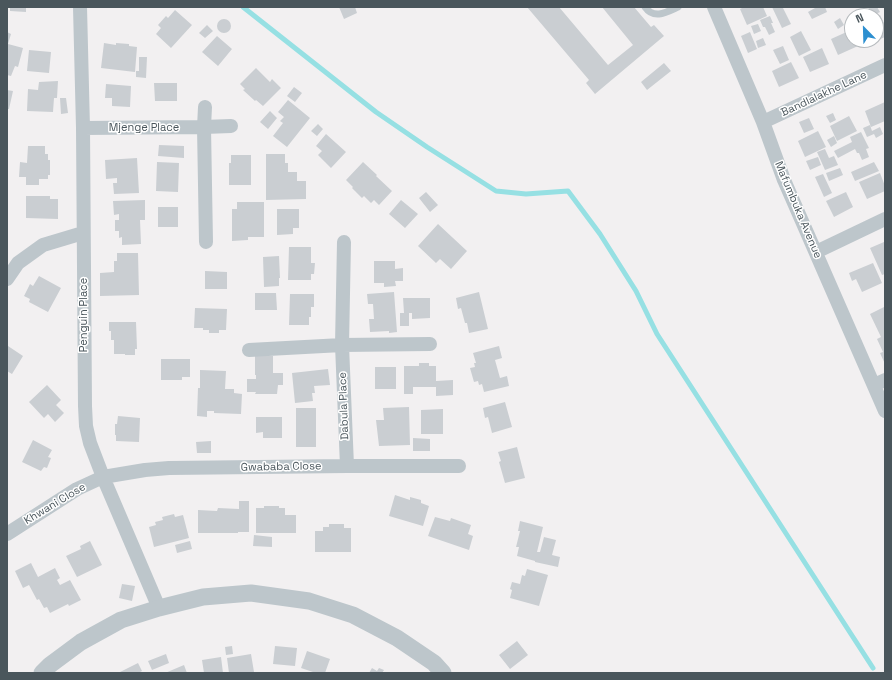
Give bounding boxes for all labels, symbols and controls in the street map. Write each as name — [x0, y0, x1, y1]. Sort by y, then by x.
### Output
north arrow — [844, 8, 884, 48]
text: N — [854, 10, 866, 26]
street label: Bandlalakhe Lane — [779, 68, 869, 120]
street label: Mjenge Place — [109, 121, 179, 135]
street label: Mafumbuka Avenue — [772, 159, 824, 261]
street label: Penguin Place — [77, 278, 91, 352]
street label: Dabula Place — [336, 372, 352, 440]
street label: Gwababa Close — [240, 460, 322, 474]
street label: Khwani Close — [22, 480, 88, 528]

